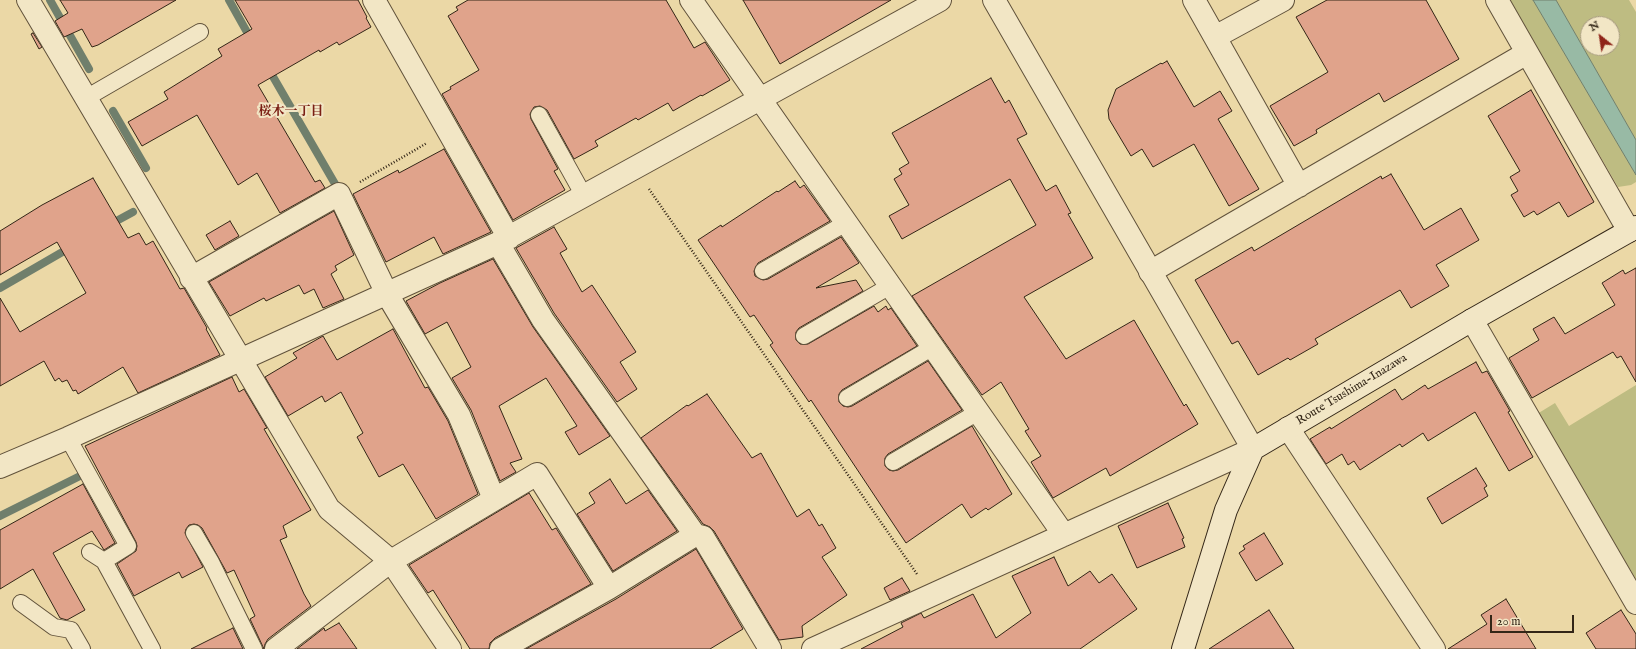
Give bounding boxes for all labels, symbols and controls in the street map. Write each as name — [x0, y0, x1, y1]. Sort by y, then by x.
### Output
north arrow — [1580, 16, 1620, 56]
text: N — [1587, 18, 1602, 35]
district label: 桜木一丁目 — [259, 104, 323, 120]
street label: Route Tsushima-Inazawa — [1294, 351, 1410, 429]
scale bar — [1492, 607, 1576, 633]
text: 20 m — [1497, 614, 1520, 629]

